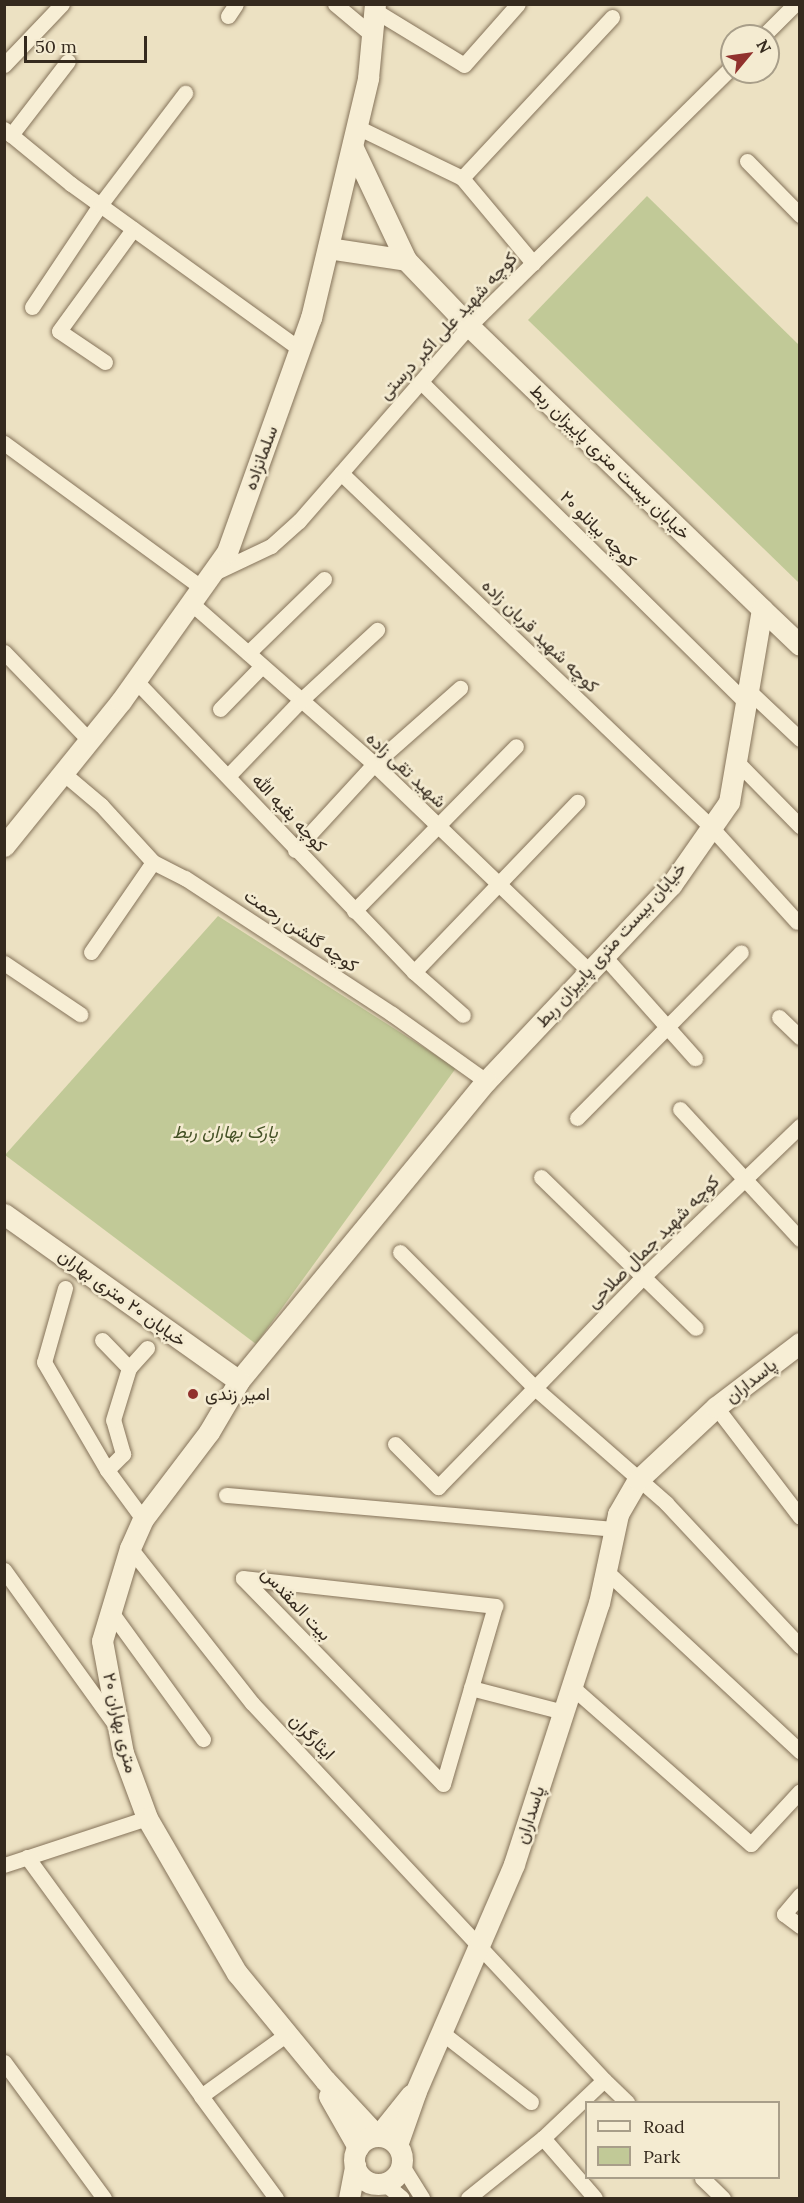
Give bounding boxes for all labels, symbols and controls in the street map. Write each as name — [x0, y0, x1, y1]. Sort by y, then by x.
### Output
scale bar — [27, 24, 150, 62]
north arrow — [720, 24, 780, 84]
text: 50 m — [35, 35, 77, 58]
text: N — [752, 36, 776, 57]
street label: کوچه شهید علی اکبر درستی — [374, 248, 522, 404]
street label: خیابان بیست متری پاییزان ربط — [525, 380, 695, 544]
street label: سلمانزاده — [239, 423, 283, 493]
street label: کوچه بیانلو ۲۰ — [555, 486, 641, 572]
street label: کوچه شهید قربان زاده — [477, 575, 603, 697]
street label: شهید تقی زاده — [362, 728, 450, 812]
street label: کوچه بقیه الله — [247, 769, 331, 857]
street label: خیابان بیست متری پاییزان ربط — [531, 858, 691, 1032]
street label: کوچه گلشن رحمت — [240, 885, 362, 977]
park label: پارک بهاران ربط — [172, 1121, 278, 1143]
street label: کوچه شهید جمال صلاحی — [582, 1171, 724, 1313]
street label: خیابان ۲۰ متری بهاران — [54, 1244, 190, 1352]
street label: پاسداران — [721, 1354, 781, 1408]
place label: امیر زندی — [205, 1383, 270, 1405]
marker: امیر زندی — [186, 1387, 200, 1401]
street label: بیت المقدس — [256, 1563, 336, 1645]
street label: ۲۰ متری بهاران — [98, 1671, 142, 1775]
street label: ایثارگران — [285, 1709, 339, 1765]
street label: پاسداران — [511, 1783, 549, 1847]
legend — [585, 2101, 780, 2179]
text: Road — [643, 2115, 685, 2138]
text: Park — [643, 2145, 680, 2168]

